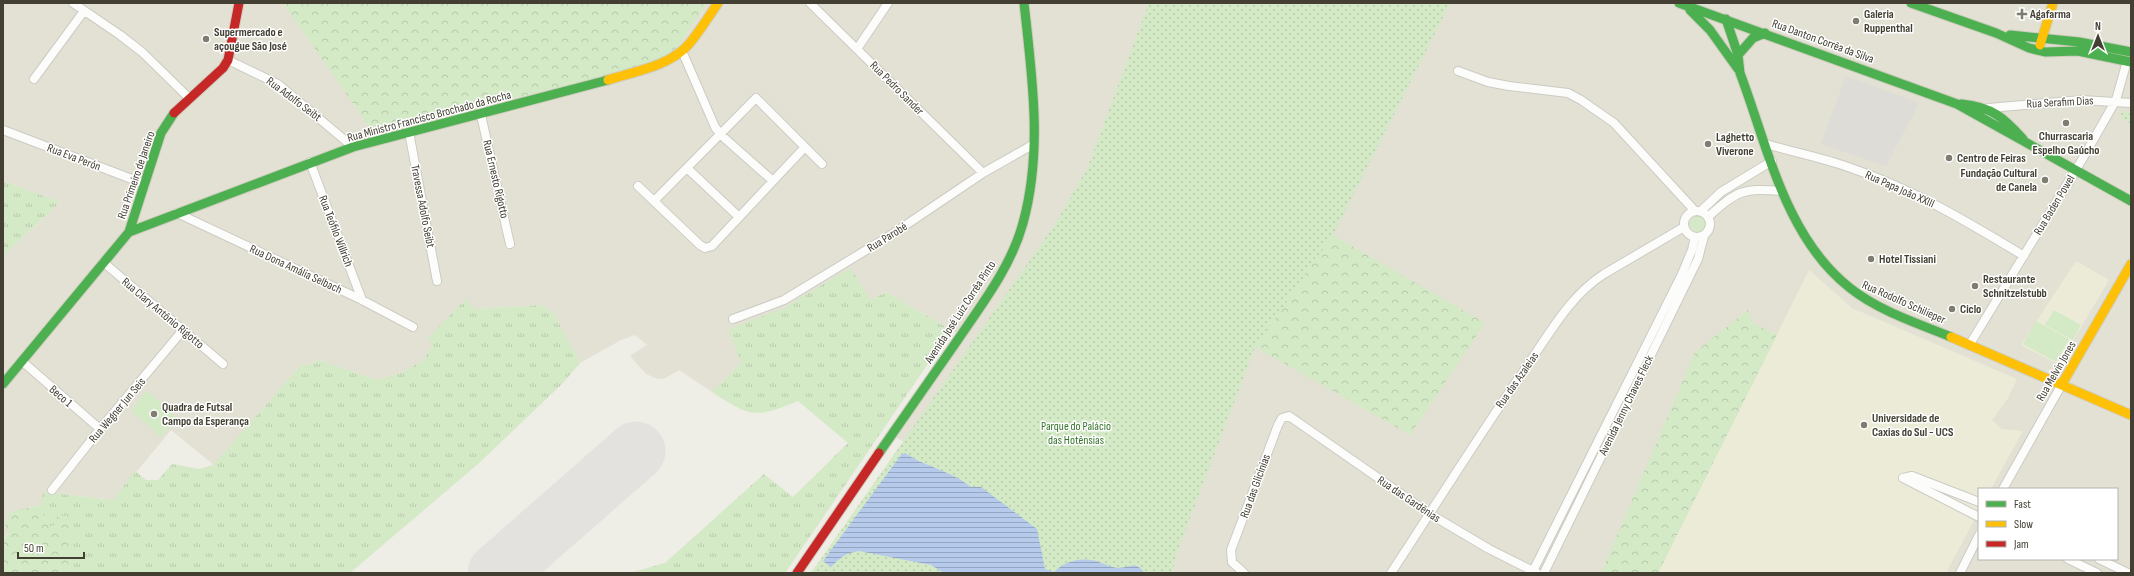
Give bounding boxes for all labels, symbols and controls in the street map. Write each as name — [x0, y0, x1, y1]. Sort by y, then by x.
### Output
place label: Galeria Ruppenthal — [1864, 7, 1913, 36]
place label: Agafarma — [2029, 7, 2071, 22]
marker: Agafarma — [2017, 9, 2027, 19]
street label: Rua Danton Corrêa da Silva — [1770, 16, 1876, 67]
marker: Galeria Ruppenthal — [1851, 16, 1861, 26]
north arrow — [2078, 16, 2118, 56]
text: N — [2095, 20, 2101, 33]
place label: Supermercado e açougue São José — [214, 25, 287, 54]
marker: Supermercado e açougue São José — [201, 34, 211, 44]
street label: Rua Pedro Sander — [866, 58, 927, 119]
street label: Rua Adolfo Seibt — [263, 74, 325, 125]
street label: Rua Ministro Francisco Brochado da Rocha — [346, 87, 513, 146]
street label: Rua Serafim Dias — [2026, 93, 2094, 112]
marker: Churrascaria Espelho Gaúcho — [2061, 118, 2071, 128]
street label: Rua Primeiro de Janeiro — [114, 129, 159, 221]
place label: Churrascaria Espelho Gaúcho — [2032, 129, 2100, 158]
place label: Laghetto Viverone — [1716, 130, 1754, 159]
street label: Rua Ernesto Rigotto — [479, 139, 512, 220]
marker: Laghetto Viverone — [1703, 139, 1713, 149]
street label: Rua Eva Perón — [45, 140, 103, 175]
place label: Centro de Feiras — [1957, 151, 2026, 166]
marker: Centro de Feiras — [1944, 153, 1954, 163]
street label: Travessa Adolfo Seibt — [407, 163, 438, 249]
place label: Fundação Cultural de Canela — [1961, 166, 2037, 195]
street label: Rua Papa João XXIII — [1863, 167, 1937, 211]
street label: Rua Baden Powel — [2031, 172, 2078, 238]
marker: Fundação Cultural de Canela — [2040, 175, 2050, 185]
street label: Rua Teófilo Willrich — [315, 193, 356, 269]
street label: Rua Parobé — [864, 219, 910, 256]
street label: Rua Dona Amália Selbach — [247, 241, 344, 297]
place label: Hotel Tissiani — [1879, 252, 1936, 267]
marker: Hotel Tissiani — [1866, 254, 1876, 264]
street label: Avenida José Luiz Corrêa Pinto — [921, 258, 999, 367]
place label: Restaurante Schnitzelstubb — [1983, 272, 2047, 301]
street label: Rua Clary Antônio Rigotto — [118, 275, 207, 352]
street label: Rua Rodolfo Schilieper — [1860, 277, 1948, 328]
marker: Restaurante Schnitzelstubb — [1970, 281, 1980, 291]
place label: Ciclo — [1960, 302, 1981, 317]
marker: Ciclo — [1947, 304, 1957, 314]
street label: Rua Melvin Jones — [2033, 339, 2080, 404]
street label: Rua das Azaleias — [1493, 349, 1542, 411]
street label: Avenida Jenny Chaves Fleck — [1595, 352, 1657, 459]
street label: Rua Wegner Jun Seis — [86, 375, 149, 446]
street label: Beco 1 — [46, 382, 76, 411]
place label: Quadra de Futsal Campo da Esperança — [162, 400, 249, 429]
marker: Quadra de Futsal Campo da Esperança — [149, 409, 159, 419]
place label: Universidade de Caxias do Sul - UCS — [1872, 411, 1954, 440]
park label: Parque do Palácio das Hotênsias — [1041, 419, 1111, 448]
marker: Universidade de Caxias do Sul - UCS — [1859, 420, 1869, 430]
street label: Rua das Glicínias — [1237, 452, 1274, 520]
street label: Rua das Gardênias — [1374, 473, 1443, 526]
legend — [1978, 488, 2118, 560]
text: Fast — [2014, 497, 2031, 512]
text: Slow — [2014, 517, 2033, 532]
scale bar — [18, 534, 84, 560]
text: Jam — [2013, 537, 2029, 552]
text: 50 m — [24, 541, 44, 556]

